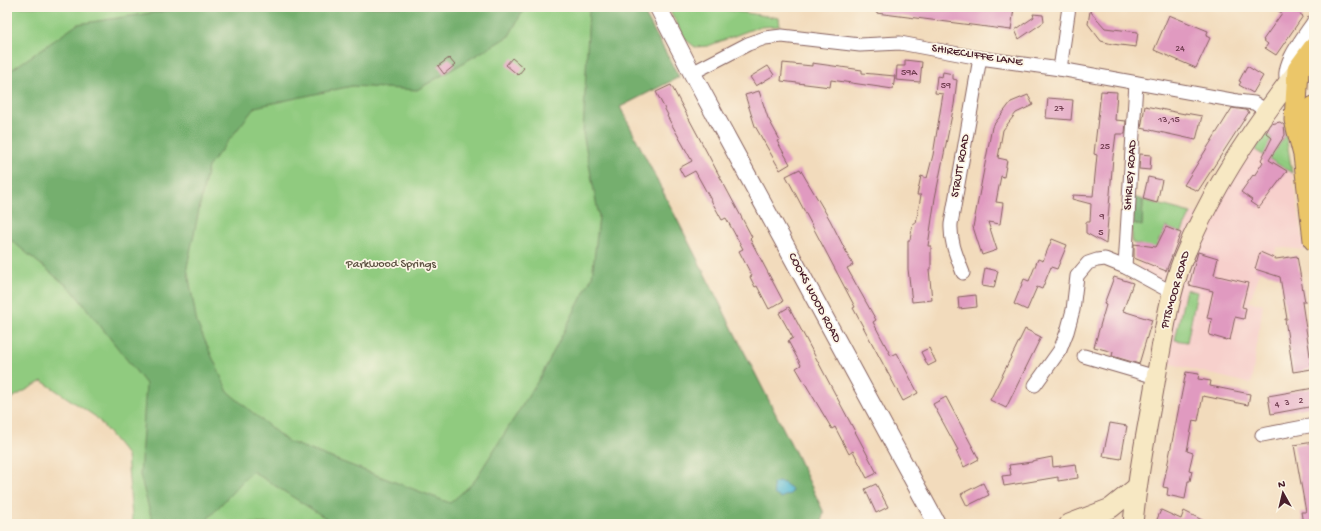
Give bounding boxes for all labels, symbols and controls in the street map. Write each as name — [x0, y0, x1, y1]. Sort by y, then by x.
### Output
street label: SHIRECLIFFE LANE — [930, 42, 1024, 70]
house number: 24 — [1175, 43, 1185, 55]
house number: 59A — [901, 67, 918, 79]
house number: 59 — [941, 80, 951, 92]
house number: 27 — [1054, 103, 1065, 115]
house number: 13,15 — [1157, 114, 1180, 126]
street label: STRUTT ROAD — [949, 133, 973, 199]
street label: SHIRLEY ROAD — [1122, 139, 1140, 211]
house number: 25 — [1100, 141, 1110, 153]
house number: 9 — [1098, 211, 1105, 223]
house number: 5 — [1098, 227, 1104, 239]
street label: PITSMOOR ROAD — [1158, 249, 1194, 331]
street label: COOKS WOOD ROAD — [784, 251, 844, 345]
park label: Parkwood Springs — [345, 258, 436, 272]
house number: 2 — [1299, 395, 1304, 407]
house number: 3 — [1283, 397, 1290, 409]
house number: 4 — [1275, 399, 1280, 411]
north arrow — [1263, 473, 1303, 513]
text: N — [1277, 479, 1286, 492]

